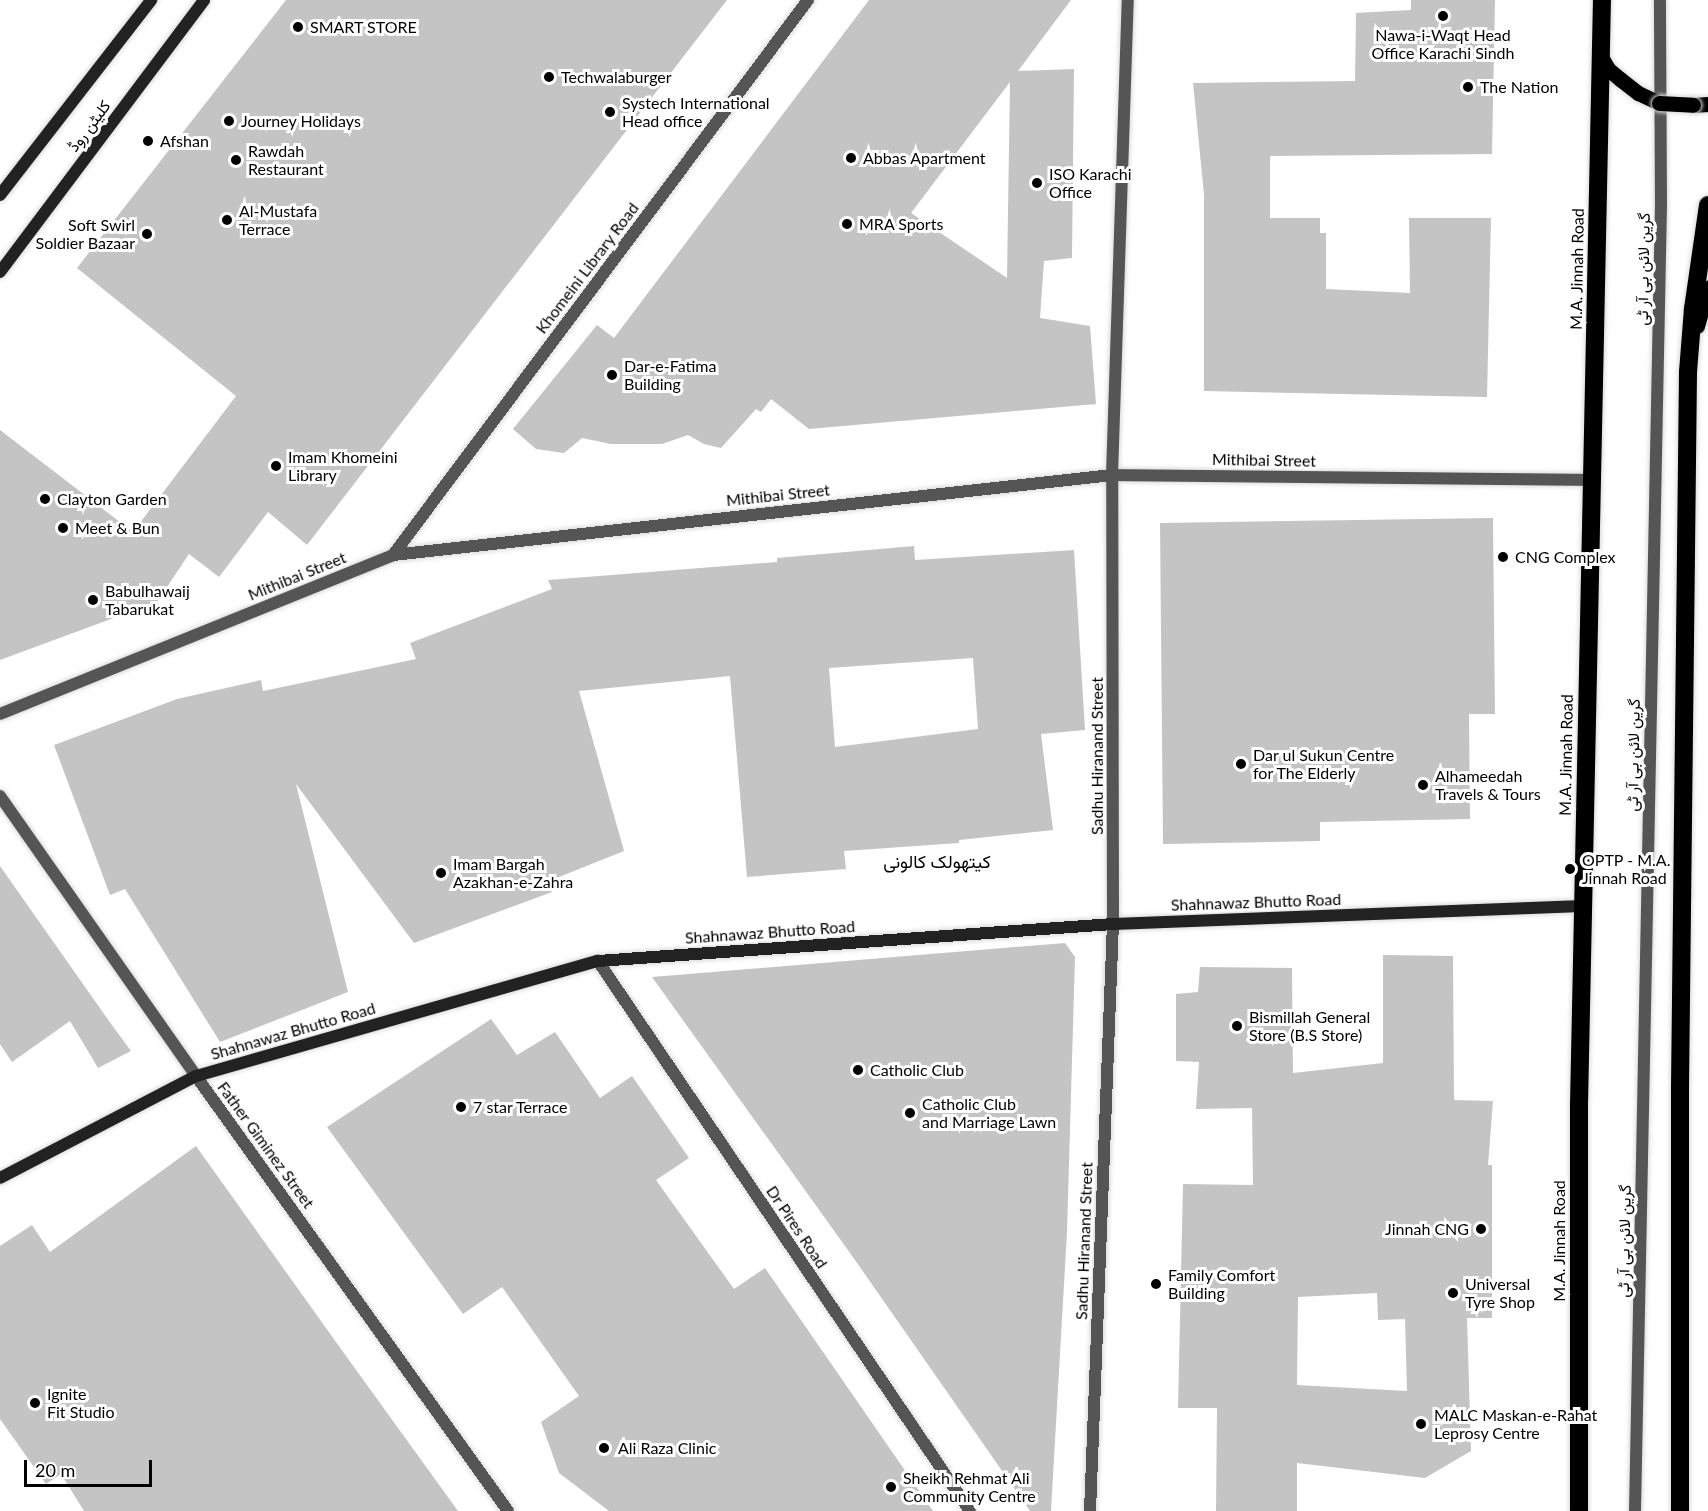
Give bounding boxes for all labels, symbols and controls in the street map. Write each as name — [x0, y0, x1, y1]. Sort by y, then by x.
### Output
marker: Nawa-i-Waqt Head Office Karachi Sindh — [1436, 9, 1450, 23]
place label: SMART STORE — [310, 17, 417, 37]
marker: SMART STORE — [291, 20, 305, 34]
place label: Nawa-i-Waqt Head Office Karachi Sindh — [1372, 25, 1514, 63]
place label: Techwalaburger — [561, 67, 672, 87]
marker: Techwalaburger — [542, 70, 556, 84]
place label: The Nation — [1480, 77, 1558, 97]
marker: The Nation — [1461, 80, 1475, 94]
place label: Systech International Head office — [622, 93, 770, 131]
street label: کلیٹن روڈ — [64, 97, 114, 155]
marker: Systech International Head office — [603, 105, 617, 119]
place label: Journey Holidays — [241, 111, 361, 131]
marker: Journey Holidays — [222, 114, 236, 128]
place label: Afshan — [160, 131, 209, 151]
marker: Afshan — [141, 134, 155, 148]
place label: Rawdah Restaurant — [248, 141, 324, 179]
place label: Abbas Apartment — [863, 148, 986, 168]
marker: Abbas Apartment — [844, 151, 858, 165]
marker: Rawdah Restaurant — [229, 153, 243, 167]
place label: ISO Karachi Office — [1049, 164, 1132, 202]
marker: ISO Karachi Office — [1030, 176, 1044, 190]
street label: Khomeini Library Road — [531, 199, 643, 337]
place label: Al-Mustafa Terrace — [239, 201, 317, 239]
street label: M.A. Jinnah Road — [1566, 208, 1588, 330]
street label: گرین لائن بی آر ٹی — [1632, 212, 1654, 326]
marker: Al-Mustafa Terrace — [220, 213, 234, 227]
place label: MRA Sports — [859, 214, 944, 234]
place label: Soft Swirl Soldier Bazaar — [35, 215, 135, 253]
marker: MRA Sports — [840, 217, 854, 231]
marker: Soft Swirl Soldier Bazaar — [140, 227, 154, 241]
place label: Dar-e-Fatima Building — [624, 356, 716, 394]
marker: Dar-e-Fatima Building — [605, 368, 619, 382]
place label: Imam Khomeini Library — [288, 447, 398, 485]
street label: Mithibai Street — [1212, 449, 1316, 471]
marker: Imam Khomeini Library — [269, 459, 283, 473]
street label: Mithibai Street — [725, 480, 831, 510]
place label: Clayton Garden — [57, 489, 167, 509]
marker: Clayton Garden — [38, 492, 52, 506]
place label: Meet & Bun — [75, 518, 160, 538]
marker: Meet & Bun — [56, 521, 70, 535]
place label: CNG Complex — [1515, 547, 1616, 567]
street label: Mithibai Street — [245, 548, 349, 604]
marker: CNG Complex — [1496, 550, 1510, 564]
place label: Babulhawaij Tabarukat — [105, 581, 190, 619]
marker: Babulhawaij Tabarukat — [86, 593, 100, 607]
street label: Sadhu Hiranand Street — [1087, 677, 1107, 835]
street label: M.A. Jinnah Road — [1555, 694, 1577, 816]
street label: گرین لائن بی آر ٹی — [1622, 698, 1644, 812]
place label: Dar ul Sukun Centre for The Elderly — [1253, 745, 1395, 783]
marker: Dar ul Sukun Centre for The Elderly — [1234, 757, 1248, 771]
place label: Alhameedah Travels & Tours — [1435, 766, 1541, 804]
marker: Alhameedah Travels & Tours — [1416, 778, 1430, 792]
district label: کیتھولک کالونی — [883, 850, 991, 872]
place label: OPTP - M.A. Jinnah Road — [1582, 850, 1671, 888]
place label: Imam Bargah Azakhan-e-Zahra — [453, 854, 573, 892]
marker: OPTP - M.A. Jinnah Road — [1563, 862, 1577, 876]
marker: Imam Bargah Azakhan-e-Zahra — [434, 866, 448, 880]
street label: Shahnawaz Bhutto Road — [1170, 889, 1342, 915]
street label: Shahnawaz Bhutto Road — [684, 916, 856, 948]
street label: Shahnawaz Bhutto Road — [208, 998, 378, 1064]
place label: Bismillah General Store (B.S Store) — [1249, 1007, 1370, 1045]
marker: Bismillah General Store (B.S Store) — [1230, 1019, 1244, 1033]
place label: Catholic Club — [870, 1060, 964, 1080]
marker: Catholic Club — [851, 1063, 865, 1077]
street label: Father Giminez Street — [214, 1078, 318, 1212]
place label: Catholic Club and Marriage Lawn — [922, 1094, 1056, 1132]
place label: 7 star Terrace — [473, 1097, 568, 1117]
marker: 7 star Terrace — [454, 1100, 468, 1114]
marker: Catholic Club and Marriage Lawn — [903, 1106, 917, 1120]
street label: Sadhu Hiranand Street — [1072, 1162, 1096, 1320]
street label: M.A. Jinnah Road — [1549, 1180, 1569, 1302]
street label: Dr Pires Road — [762, 1182, 832, 1272]
street label: گرین لائن بی آر ٹی — [1613, 1184, 1635, 1298]
place label: Jinnah CNG — [1385, 1219, 1469, 1239]
marker: Jinnah CNG — [1474, 1222, 1488, 1236]
place label: Family Comfort Building — [1168, 1265, 1276, 1303]
place label: Universal Tyre Shop — [1465, 1274, 1535, 1312]
marker: Family Comfort Building — [1149, 1277, 1163, 1291]
marker: Universal Tyre Shop — [1446, 1286, 1460, 1300]
place label: Ignite Fit Studio — [47, 1384, 115, 1422]
marker: Ignite Fit Studio — [28, 1396, 42, 1410]
place label: MALC Maskan-e-Rahat Leprosy Centre — [1434, 1405, 1597, 1443]
marker: MALC Maskan-e-Rahat Leprosy Centre — [1412, 1415, 1430, 1433]
place label: Ali Raza Clinic — [618, 1438, 716, 1458]
marker: Ali Raza Clinic — [595, 1439, 613, 1457]
scale bar — [27, 1448, 154, 1486]
text: 20 m — [35, 1459, 75, 1481]
place label: Sheikh Rehmat Ali Community Centre — [903, 1468, 1036, 1506]
marker: Sheikh Rehmat Ali Community Centre — [884, 1480, 898, 1494]

